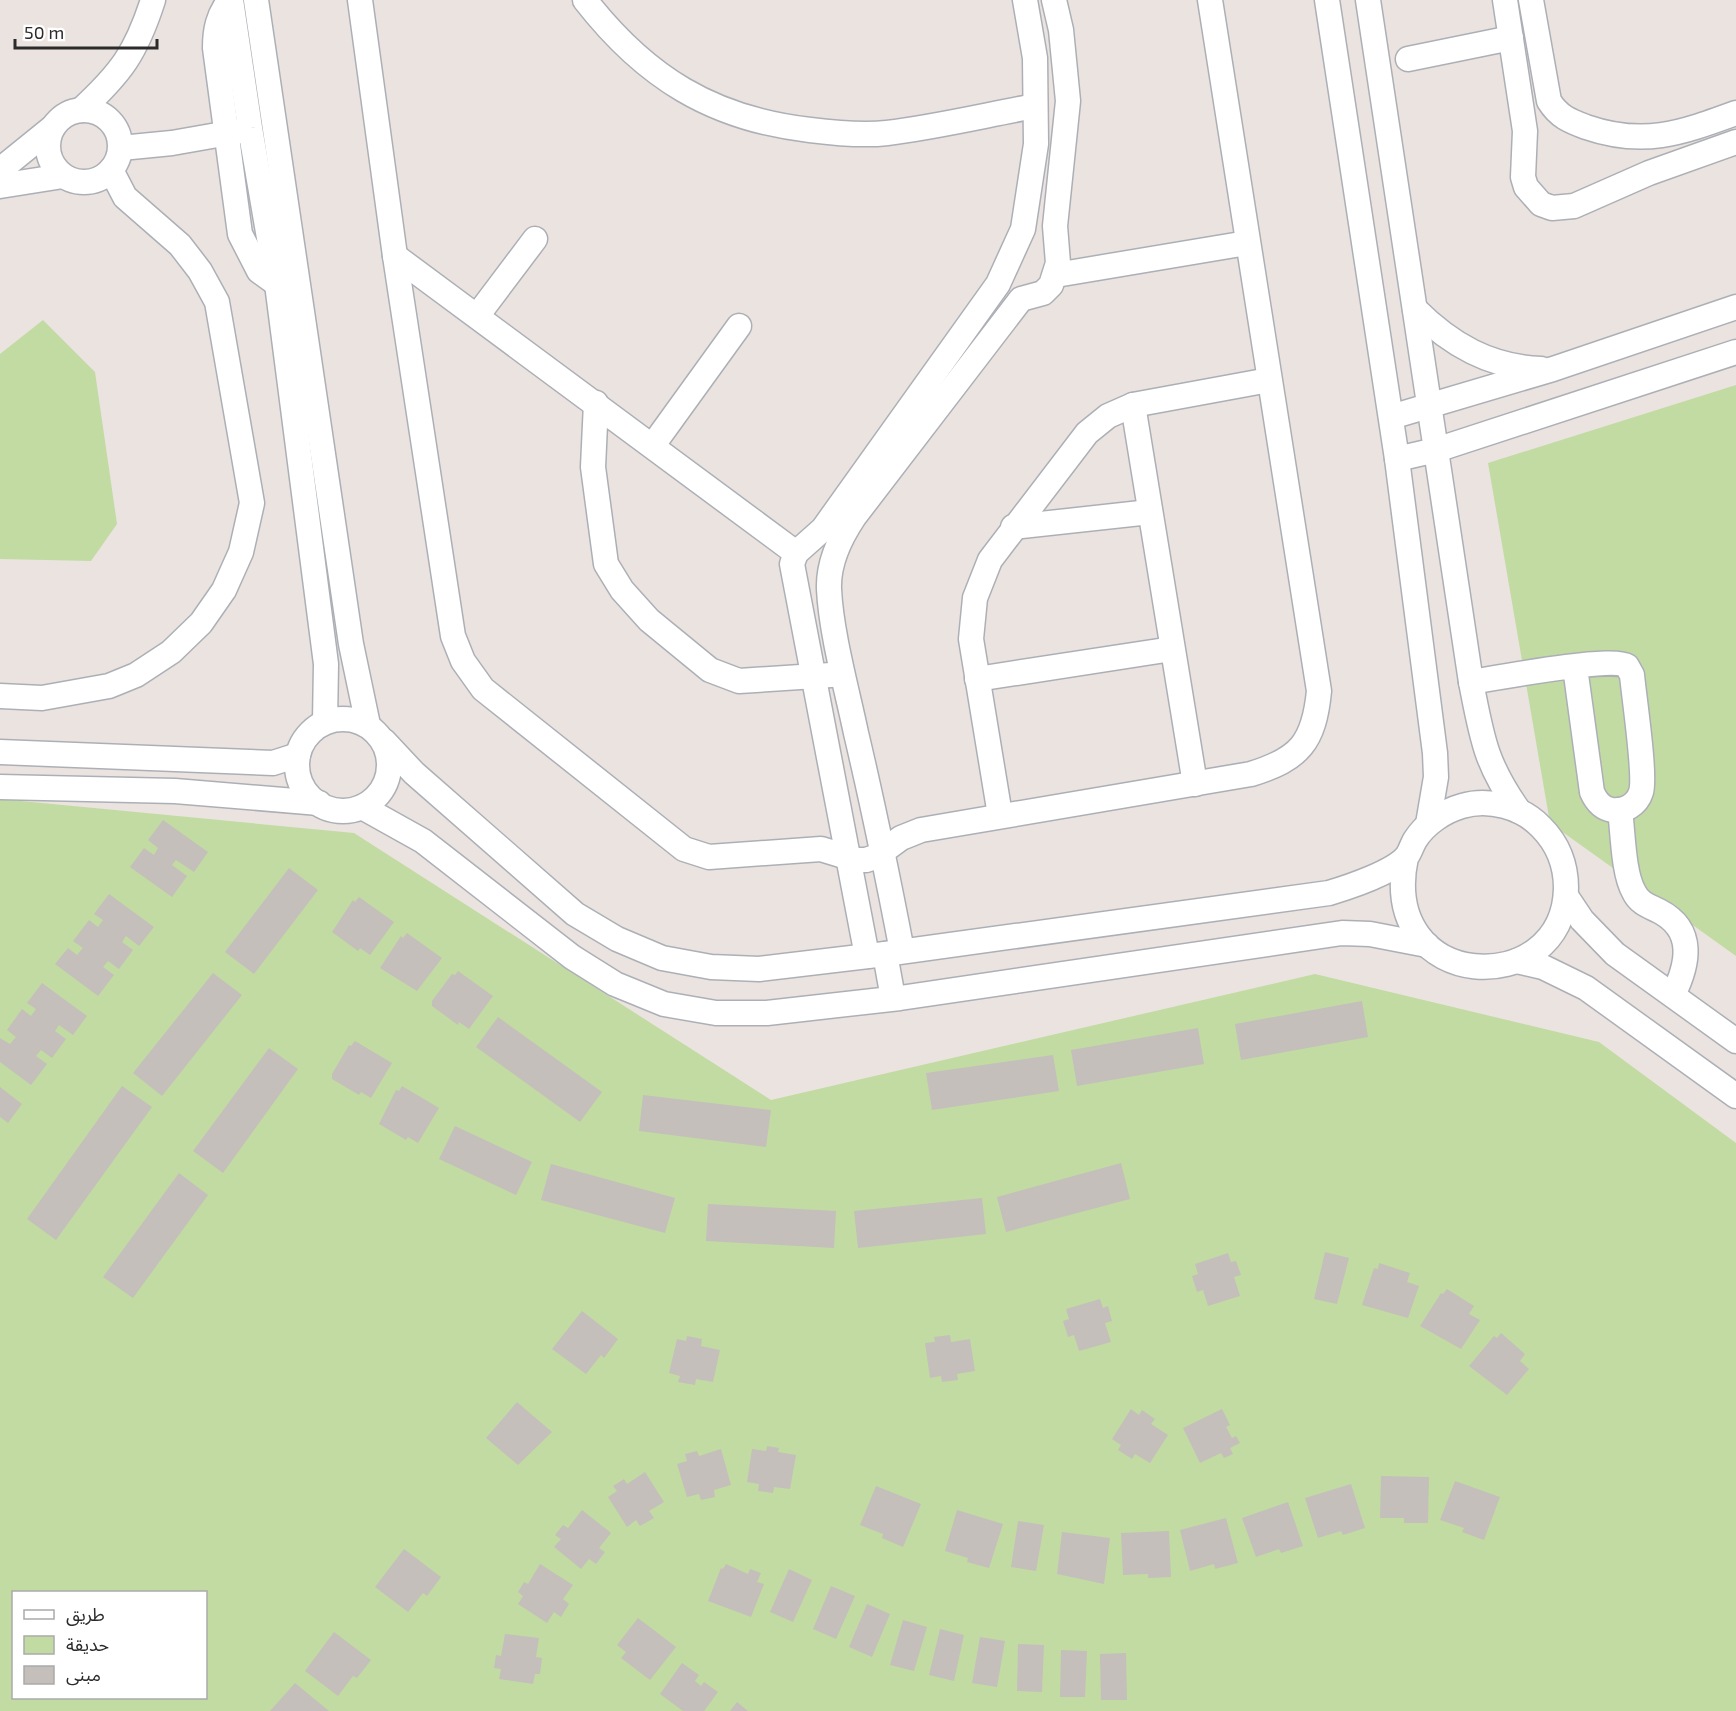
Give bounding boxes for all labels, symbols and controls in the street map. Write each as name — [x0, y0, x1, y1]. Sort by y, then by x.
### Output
scale bar — [15, 12, 158, 50]
text: 50 m — [24, 21, 64, 43]
legend — [12, 1591, 207, 1699]
text: طريق — [66, 1603, 105, 1626]
text: حديقة — [66, 1633, 109, 1655]
text: مبنى — [66, 1663, 101, 1686]

